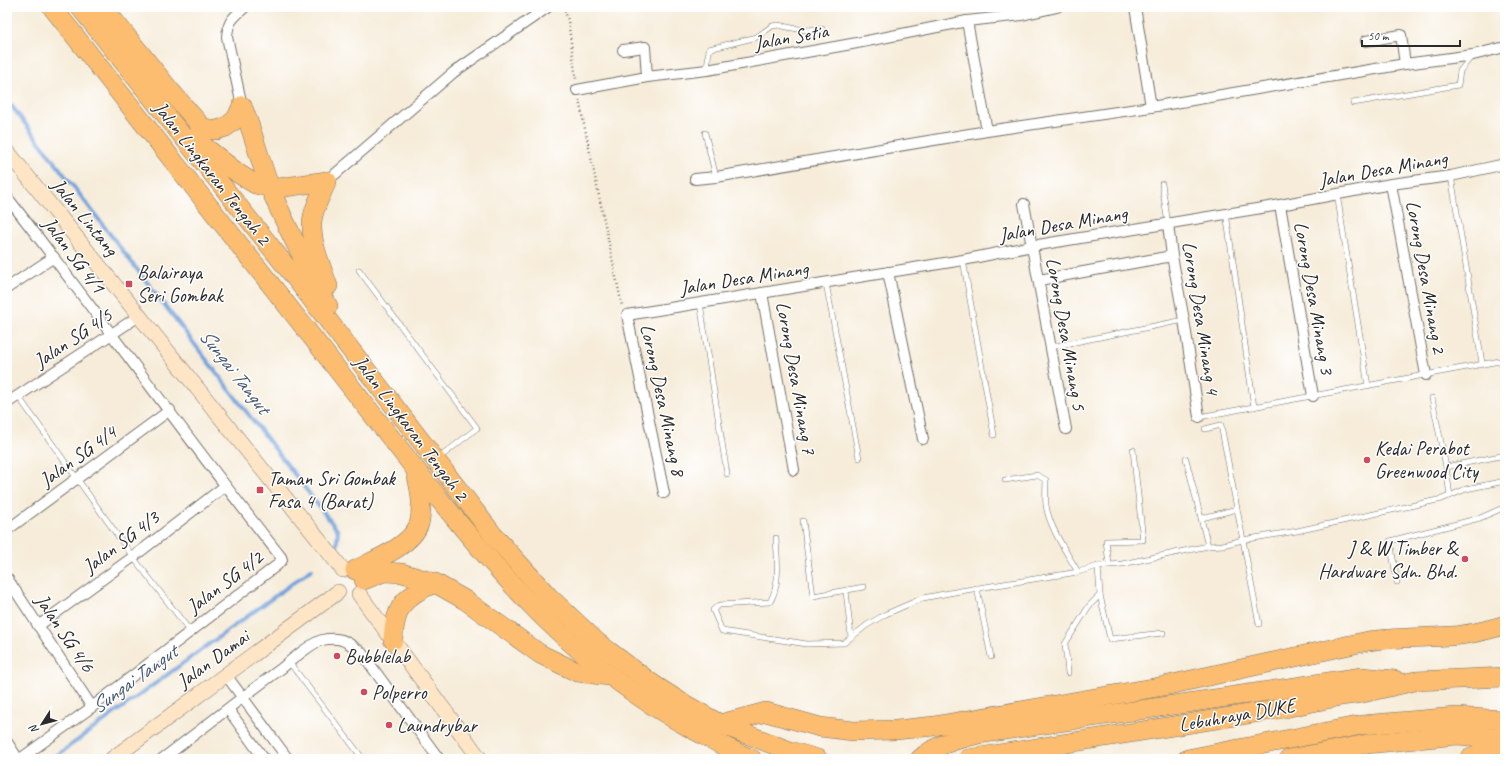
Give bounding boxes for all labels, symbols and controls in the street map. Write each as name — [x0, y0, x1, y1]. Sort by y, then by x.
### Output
street label: Jalan Setia — [751, 18, 832, 56]
scale bar — [1362, 22, 1460, 48]
text: 50 m — [1368, 28, 1390, 44]
street label: Jalan Lingkaran Tengah 2 — [147, 95, 277, 252]
street label: Jalan Desa Minang — [1316, 145, 1451, 193]
street label: Jalan Lintang — [46, 172, 125, 262]
street label: Lorong Desa Minang 2 — [1400, 199, 1452, 357]
street label: Jalan Desa Minang — [996, 200, 1131, 248]
street label: Jalan SG 4/1 — [37, 211, 111, 299]
street label: Lorong Desa Minang 3 — [1288, 220, 1340, 378]
street label: Lorong Desa Minang 4 — [1177, 240, 1226, 398]
street label: Jalan Desa Minang — [677, 255, 812, 301]
street label: Lorong Desa Minang 5 — [1040, 256, 1092, 413]
place label: Balairaya Seri Gombak — [137, 260, 224, 308]
marker: Balairaya Seri Gombak — [124, 279, 134, 289]
street label: Lorong Desa Minang 7 — [770, 300, 822, 457]
street label: Jalan SG 4/5 — [28, 302, 118, 374]
street label: Lorong Desa Minang 8 — [635, 322, 692, 480]
water label: Sungai Tangut — [194, 323, 279, 422]
street label: Jalan Lingkaran Tengah 2 — [348, 349, 475, 507]
street label: Jalan SG 4/4 — [34, 419, 123, 493]
place label: Kedai Perabot Greenwood City — [1375, 436, 1480, 484]
marker: Kedai Perabot Greenwood City — [1362, 455, 1372, 465]
place label: Taman Sri Gombak Fasa 4 (Barat) — [268, 466, 397, 514]
marker: Taman Sri Gombak Fasa 4 (Barat) — [255, 485, 265, 495]
street label: Jalan SG 4/3 — [77, 504, 166, 579]
place label: J & W Timber & Hardware Sdn. Bhd. — [1318, 536, 1460, 584]
street label: Jalan SG 4/2 — [181, 544, 270, 619]
marker: J & W Timber & Hardware Sdn. Bhd. — [1460, 554, 1470, 564]
street label: Jalan SG 4/6 — [29, 588, 101, 678]
street label: Jalan Damai — [171, 623, 256, 694]
water label: Sungai Tangut — [86, 637, 186, 719]
place label: Bubblelab — [345, 644, 411, 669]
marker: Bubblelab — [332, 651, 342, 661]
place label: Polperro — [372, 680, 428, 705]
marker: Polperro — [359, 687, 369, 697]
street label: Lebuhraya DUKE — [1177, 692, 1300, 738]
north arrow — [22, 704, 62, 744]
place label: Laundrybar — [397, 713, 478, 738]
marker: Laundrybar — [384, 720, 394, 730]
text: N — [25, 721, 42, 737]

